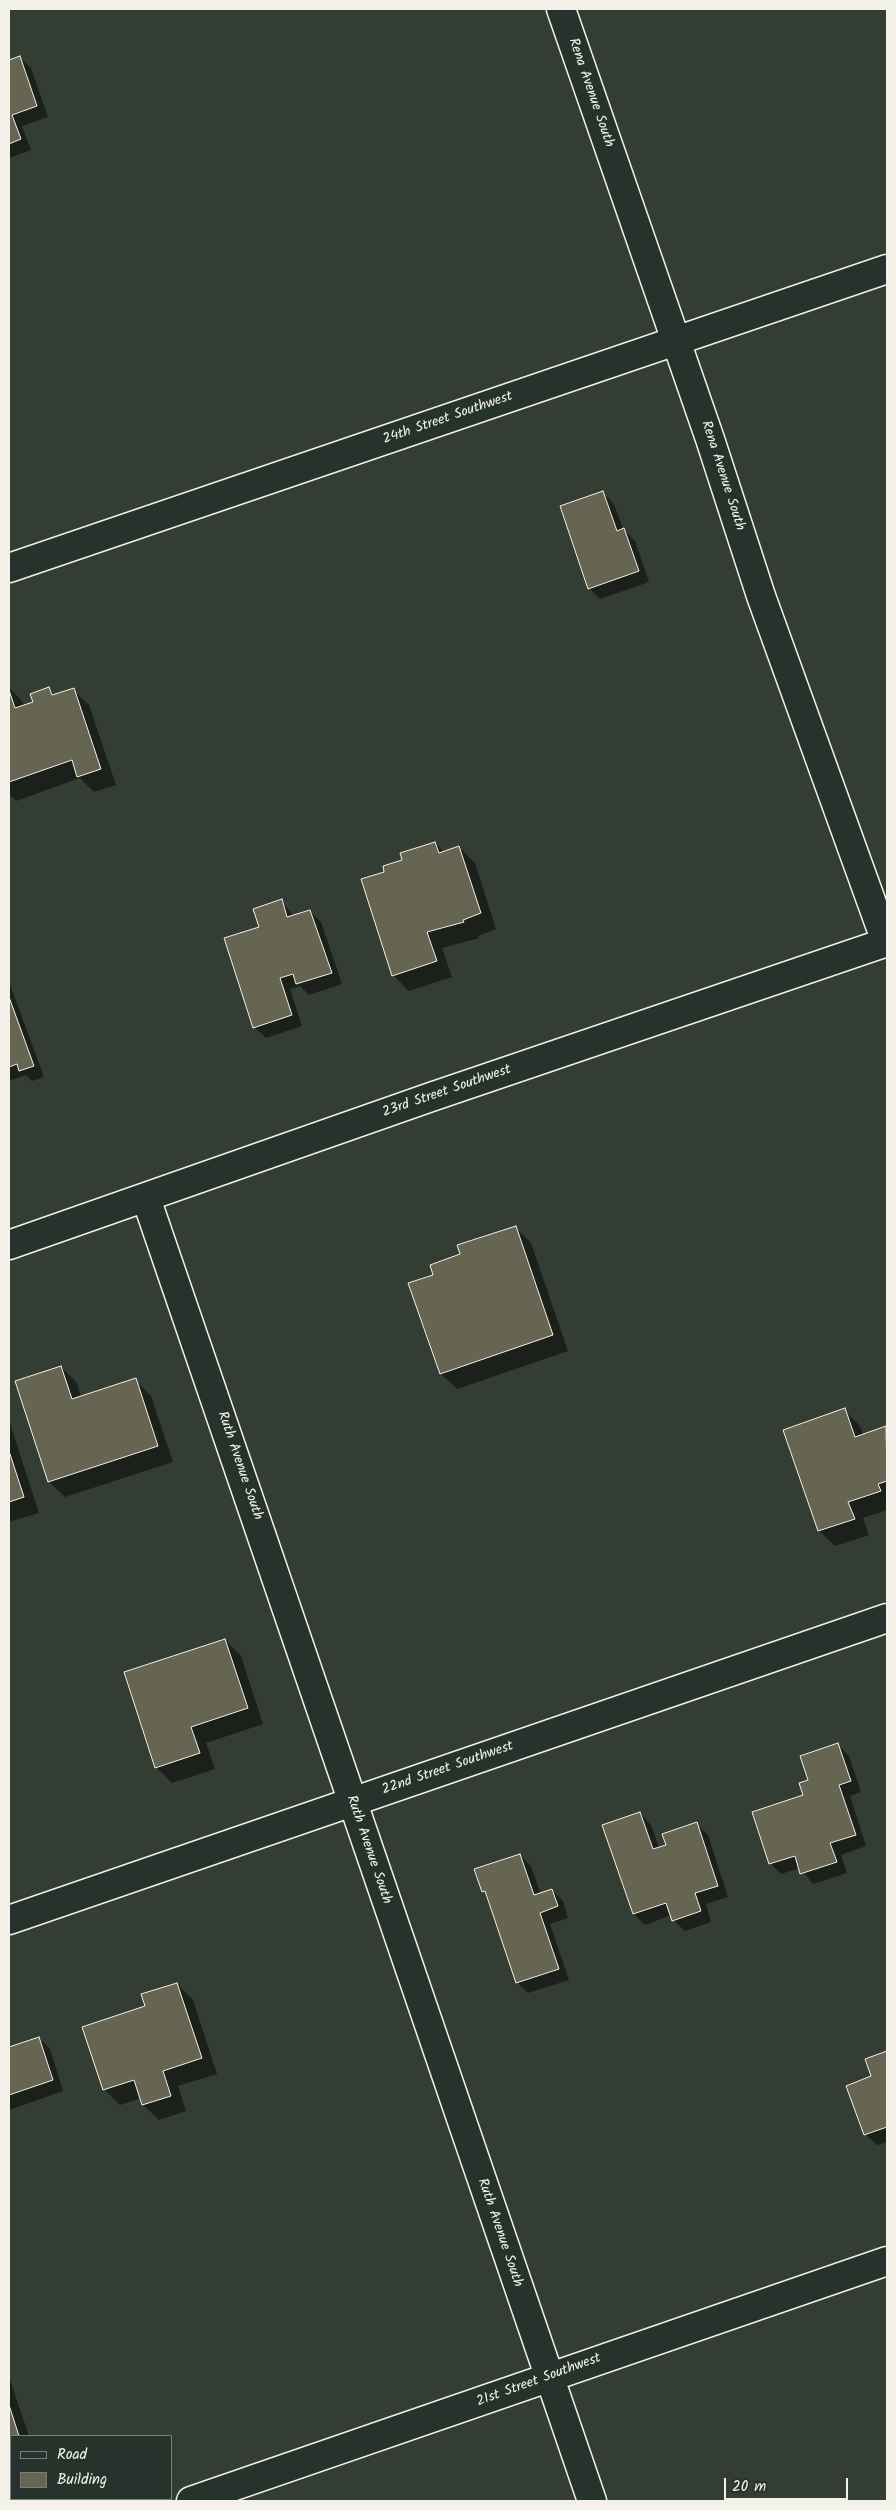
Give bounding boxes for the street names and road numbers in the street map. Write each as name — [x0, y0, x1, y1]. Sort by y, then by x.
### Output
street label: Rena Avenue South — [563, 36, 617, 150]
street label: 24th Street Southwest — [381, 389, 515, 449]
street label: Rena Avenue South — [696, 419, 748, 533]
street label: 23rd Street Southwest — [380, 1062, 514, 1122]
street label: Ruth Avenue South — [213, 1410, 265, 1522]
street label: 22nd Street Southwest — [380, 1739, 516, 1799]
street label: Ruth Avenue South — [342, 1794, 394, 1906]
street label: Ruth Avenue South — [473, 2177, 525, 2289]
street label: 21st Street Southwest — [474, 2351, 604, 2411]

